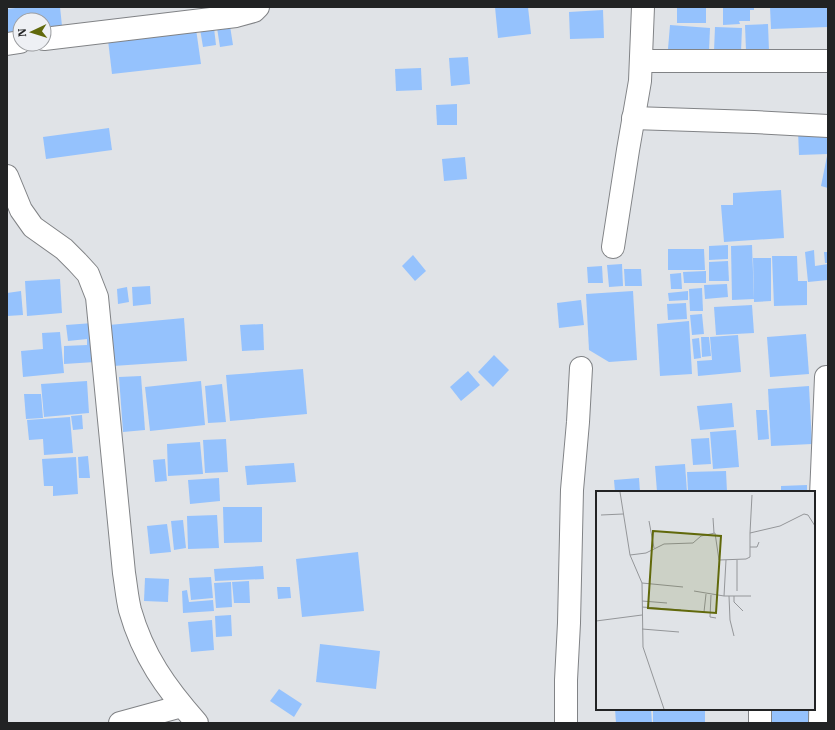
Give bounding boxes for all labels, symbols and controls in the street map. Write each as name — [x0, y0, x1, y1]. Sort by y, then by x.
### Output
north arrow — [12, 12, 52, 52]
text: N — [15, 28, 29, 38]
inset map — [596, 491, 815, 710]

